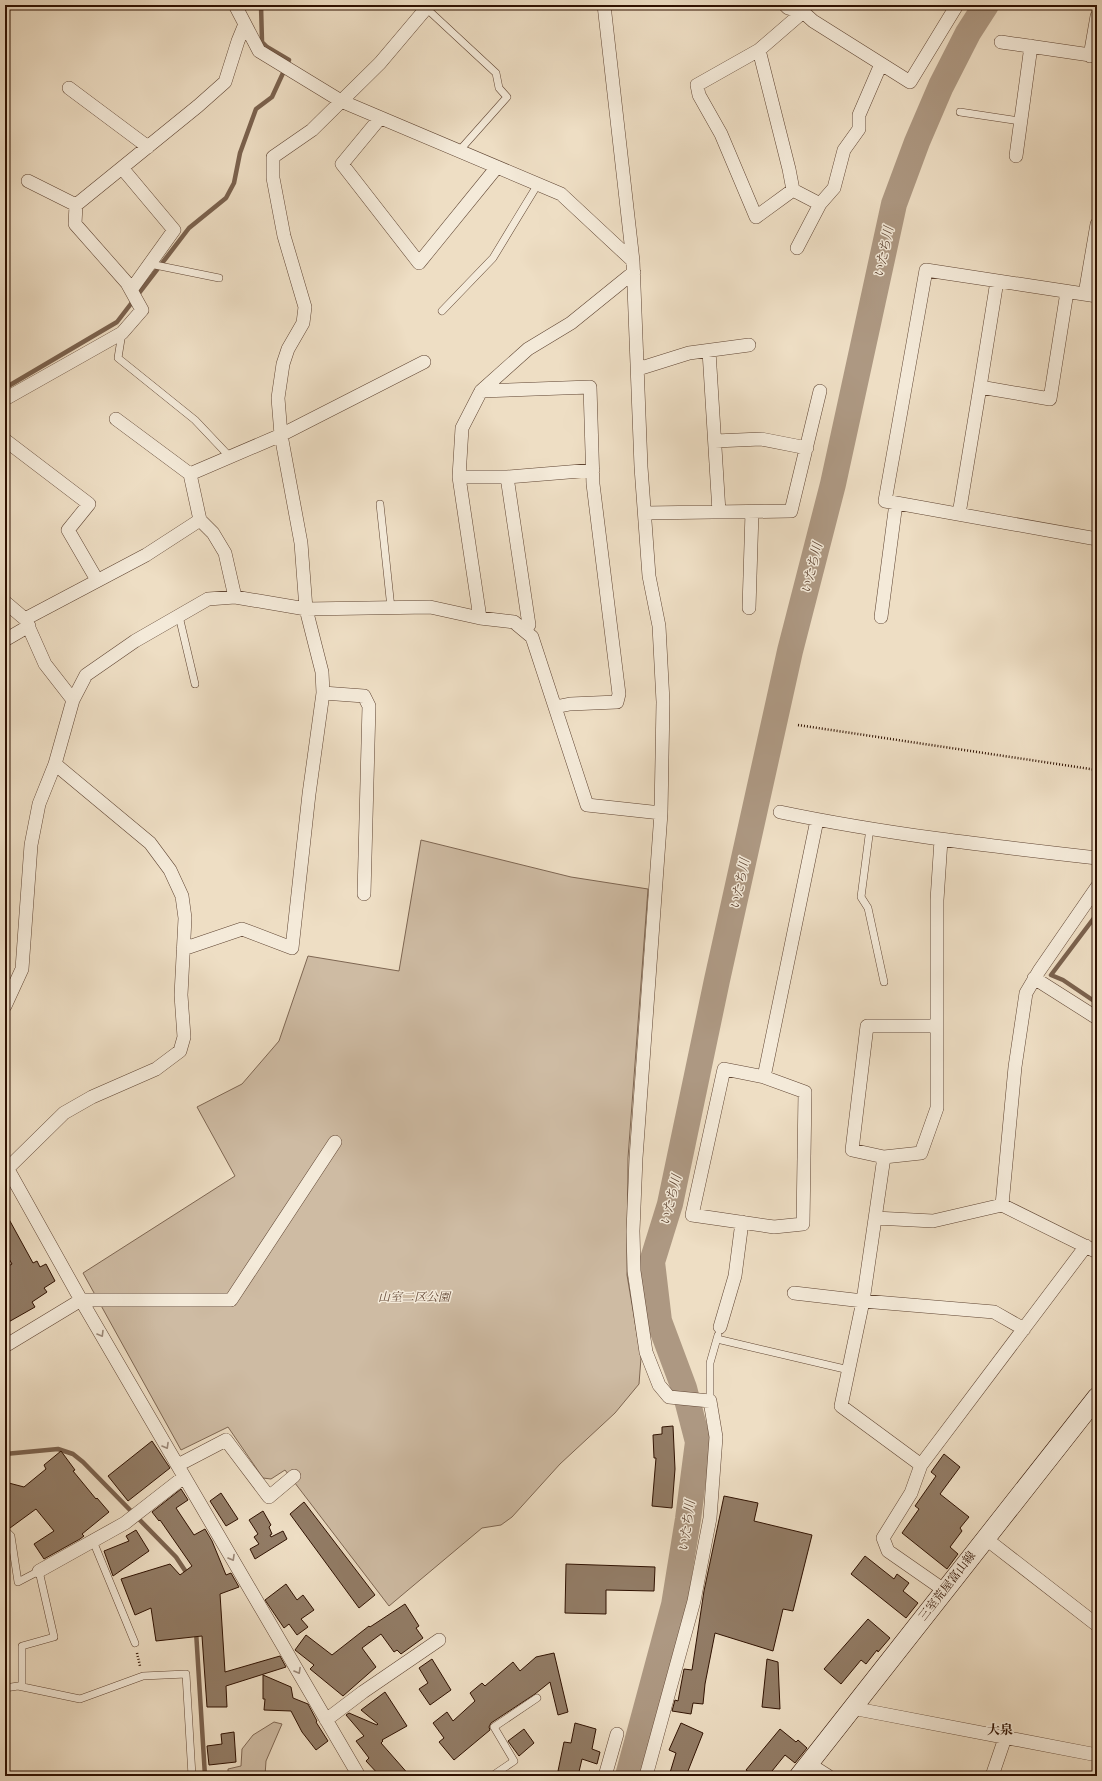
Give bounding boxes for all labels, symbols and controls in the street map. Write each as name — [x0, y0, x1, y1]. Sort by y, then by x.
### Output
water label: いたち川 — [871, 223, 900, 280]
water label: いたち川 — [798, 539, 828, 596]
water label: いたち川 — [727, 855, 756, 912]
water label: いたち川 — [657, 1171, 687, 1228]
park label: 山室二区公園 — [378, 1289, 452, 1307]
one-way arrow — [97, 1330, 104, 1337]
one-way arrow — [162, 1442, 169, 1449]
water label: いたち川 — [675, 1497, 701, 1553]
street label: 三室荒屋富山線 — [915, 1548, 981, 1625]
one-way arrow — [228, 1554, 235, 1561]
one-way arrow — [293, 1667, 300, 1674]
district label: 大泉 — [987, 1722, 1013, 1740]

